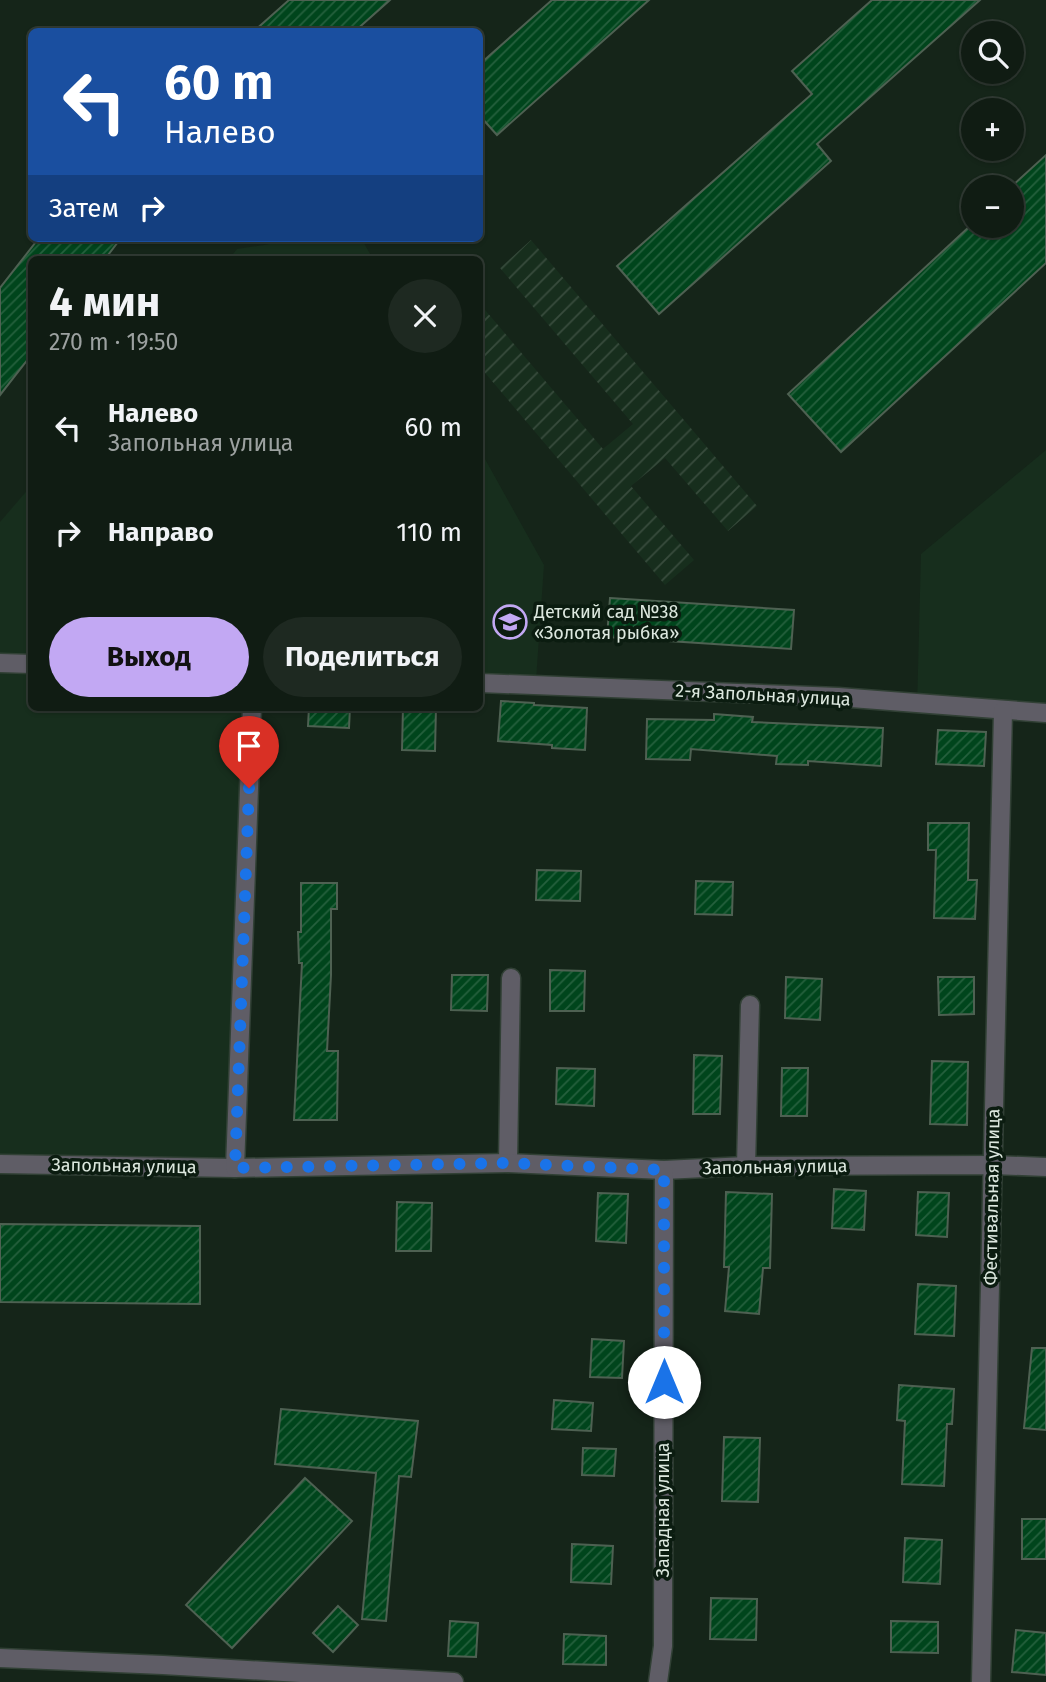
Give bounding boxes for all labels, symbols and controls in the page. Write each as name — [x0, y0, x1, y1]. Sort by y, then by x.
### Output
map controls — [961, 21, 1024, 238]
button: search — [961, 21, 1024, 84]
text: 60 m — [164, 53, 273, 112]
icon: left — [49, 56, 140, 147]
button: + — [961, 98, 1024, 161]
text: Налево — [164, 113, 276, 151]
button: − — [961, 175, 1024, 238]
icon: right — [133, 189, 171, 227]
text: Затем — [49, 193, 119, 224]
text: 4 мин — [49, 277, 160, 327]
button: close — [388, 279, 462, 353]
text: 270 m · 19:50 — [49, 328, 178, 356]
text: Налево — [108, 398, 198, 429]
icon: left — [49, 409, 87, 447]
text: 60 m — [404, 412, 462, 443]
text: Запольная улица — [108, 429, 293, 457]
icon: right — [49, 514, 87, 552]
text: Направо — [108, 517, 214, 548]
text: 110 m — [396, 517, 462, 548]
place label: Детский сад №38 «Золотая рыбка» — [533, 601, 679, 644]
school or university icon: Детский сад №38 «Золотая рыбка» — [491, 603, 529, 641]
button: Выход — [49, 617, 249, 697]
button: Поделиться — [263, 617, 462, 697]
street label: 2-я Запольная улица — [675, 679, 851, 711]
pin — [219, 716, 279, 788]
icon: arrive — [230, 727, 268, 765]
street label: Фестивальная улица — [979, 1108, 1005, 1286]
street label: Запольная улица — [51, 1154, 197, 1178]
street label: Запольная улица — [702, 1155, 848, 1179]
position arrow — [627, 1345, 701, 1419]
street label: Западная улица — [652, 1443, 674, 1577]

